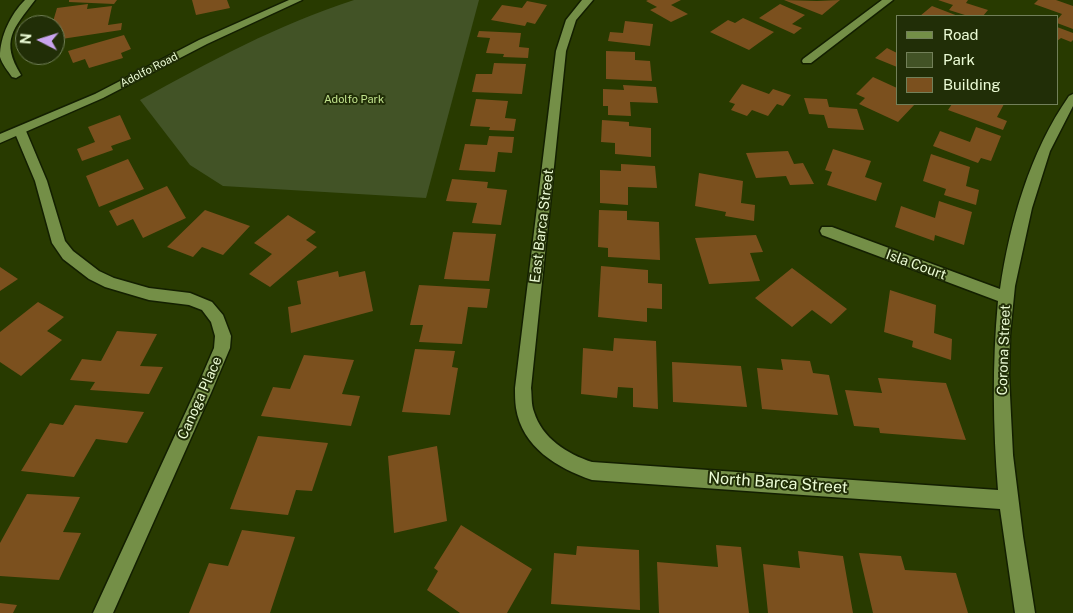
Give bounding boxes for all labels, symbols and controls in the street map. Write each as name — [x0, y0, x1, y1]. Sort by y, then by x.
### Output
north arrow — [15, 15, 65, 65]
legend — [896, 15, 1058, 105]
text: Road — [943, 26, 979, 43]
text: N — [18, 33, 34, 45]
street label: Adolfo Road — [118, 50, 180, 90]
text: Park — [943, 51, 975, 68]
text: Building — [943, 76, 1001, 93]
park label: Adolfo Park — [324, 93, 384, 107]
street label: East Barca Street — [527, 168, 557, 284]
street label: Isla Court — [884, 246, 948, 284]
street label: Corona Street — [994, 304, 1014, 396]
street label: Canoga Place — [174, 354, 226, 442]
street label: North Barca Street — [707, 469, 849, 497]

